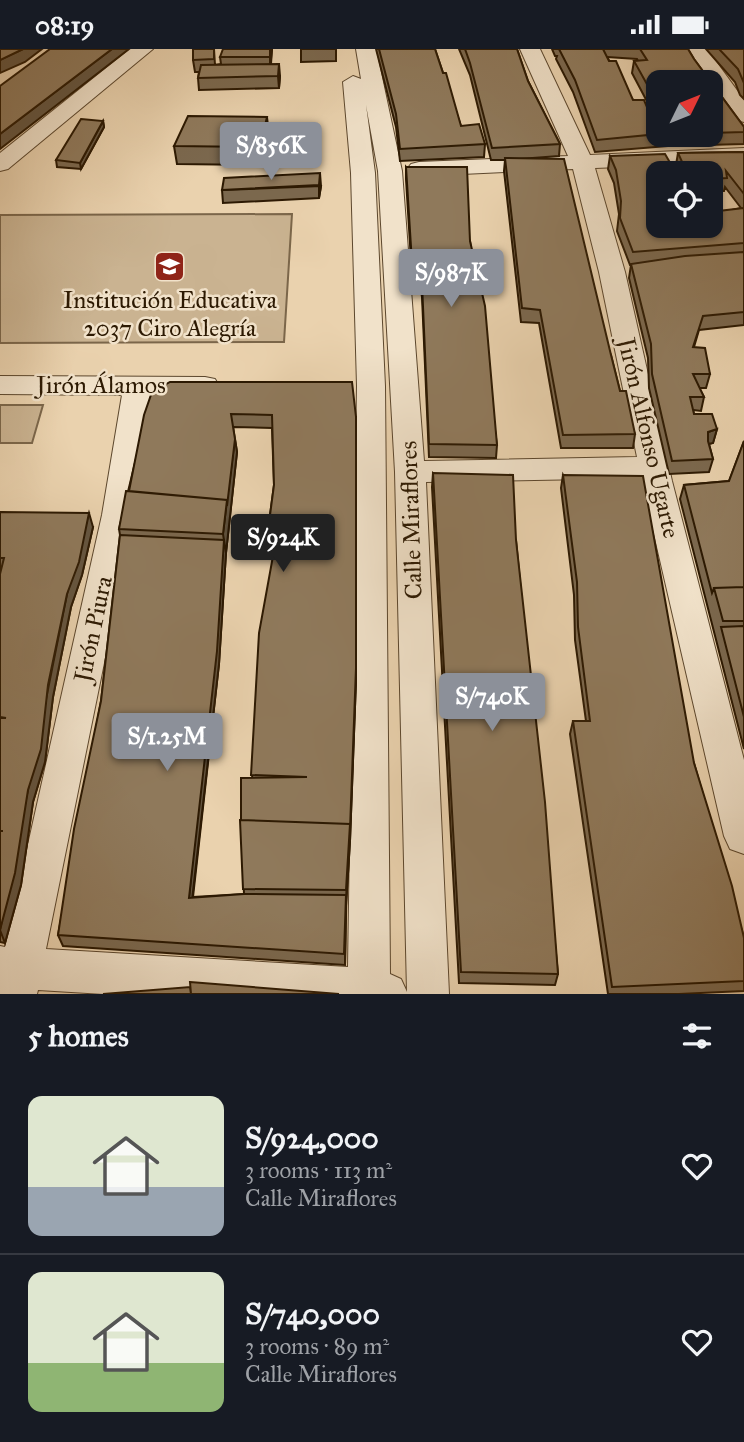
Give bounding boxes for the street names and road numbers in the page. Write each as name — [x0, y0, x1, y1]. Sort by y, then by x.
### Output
street label: Jirón Alfonso Ugarte — [611, 332, 687, 541]
street label: Jirón Álamos — [33, 370, 166, 400]
street label: Calle Miraflores — [393, 440, 429, 600]
street label: Jirón Piura — [67, 572, 119, 688]

